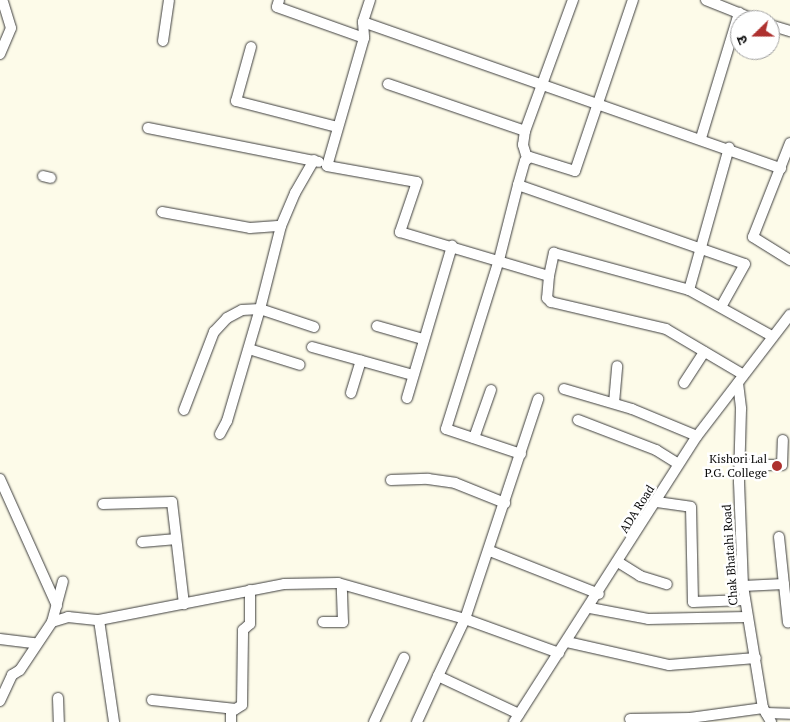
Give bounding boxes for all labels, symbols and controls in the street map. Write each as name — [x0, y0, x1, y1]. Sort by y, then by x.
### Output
north arrow — [730, 10, 780, 60]
text: उ — [731, 33, 752, 48]
place label: Kishori Lal P.G. College — [704, 452, 767, 480]
marker: Kishori Lal P.G. College — [771, 460, 783, 472]
street label: ADA Road — [617, 482, 657, 536]
street label: Chak Bhatahi Road — [719, 504, 741, 606]

